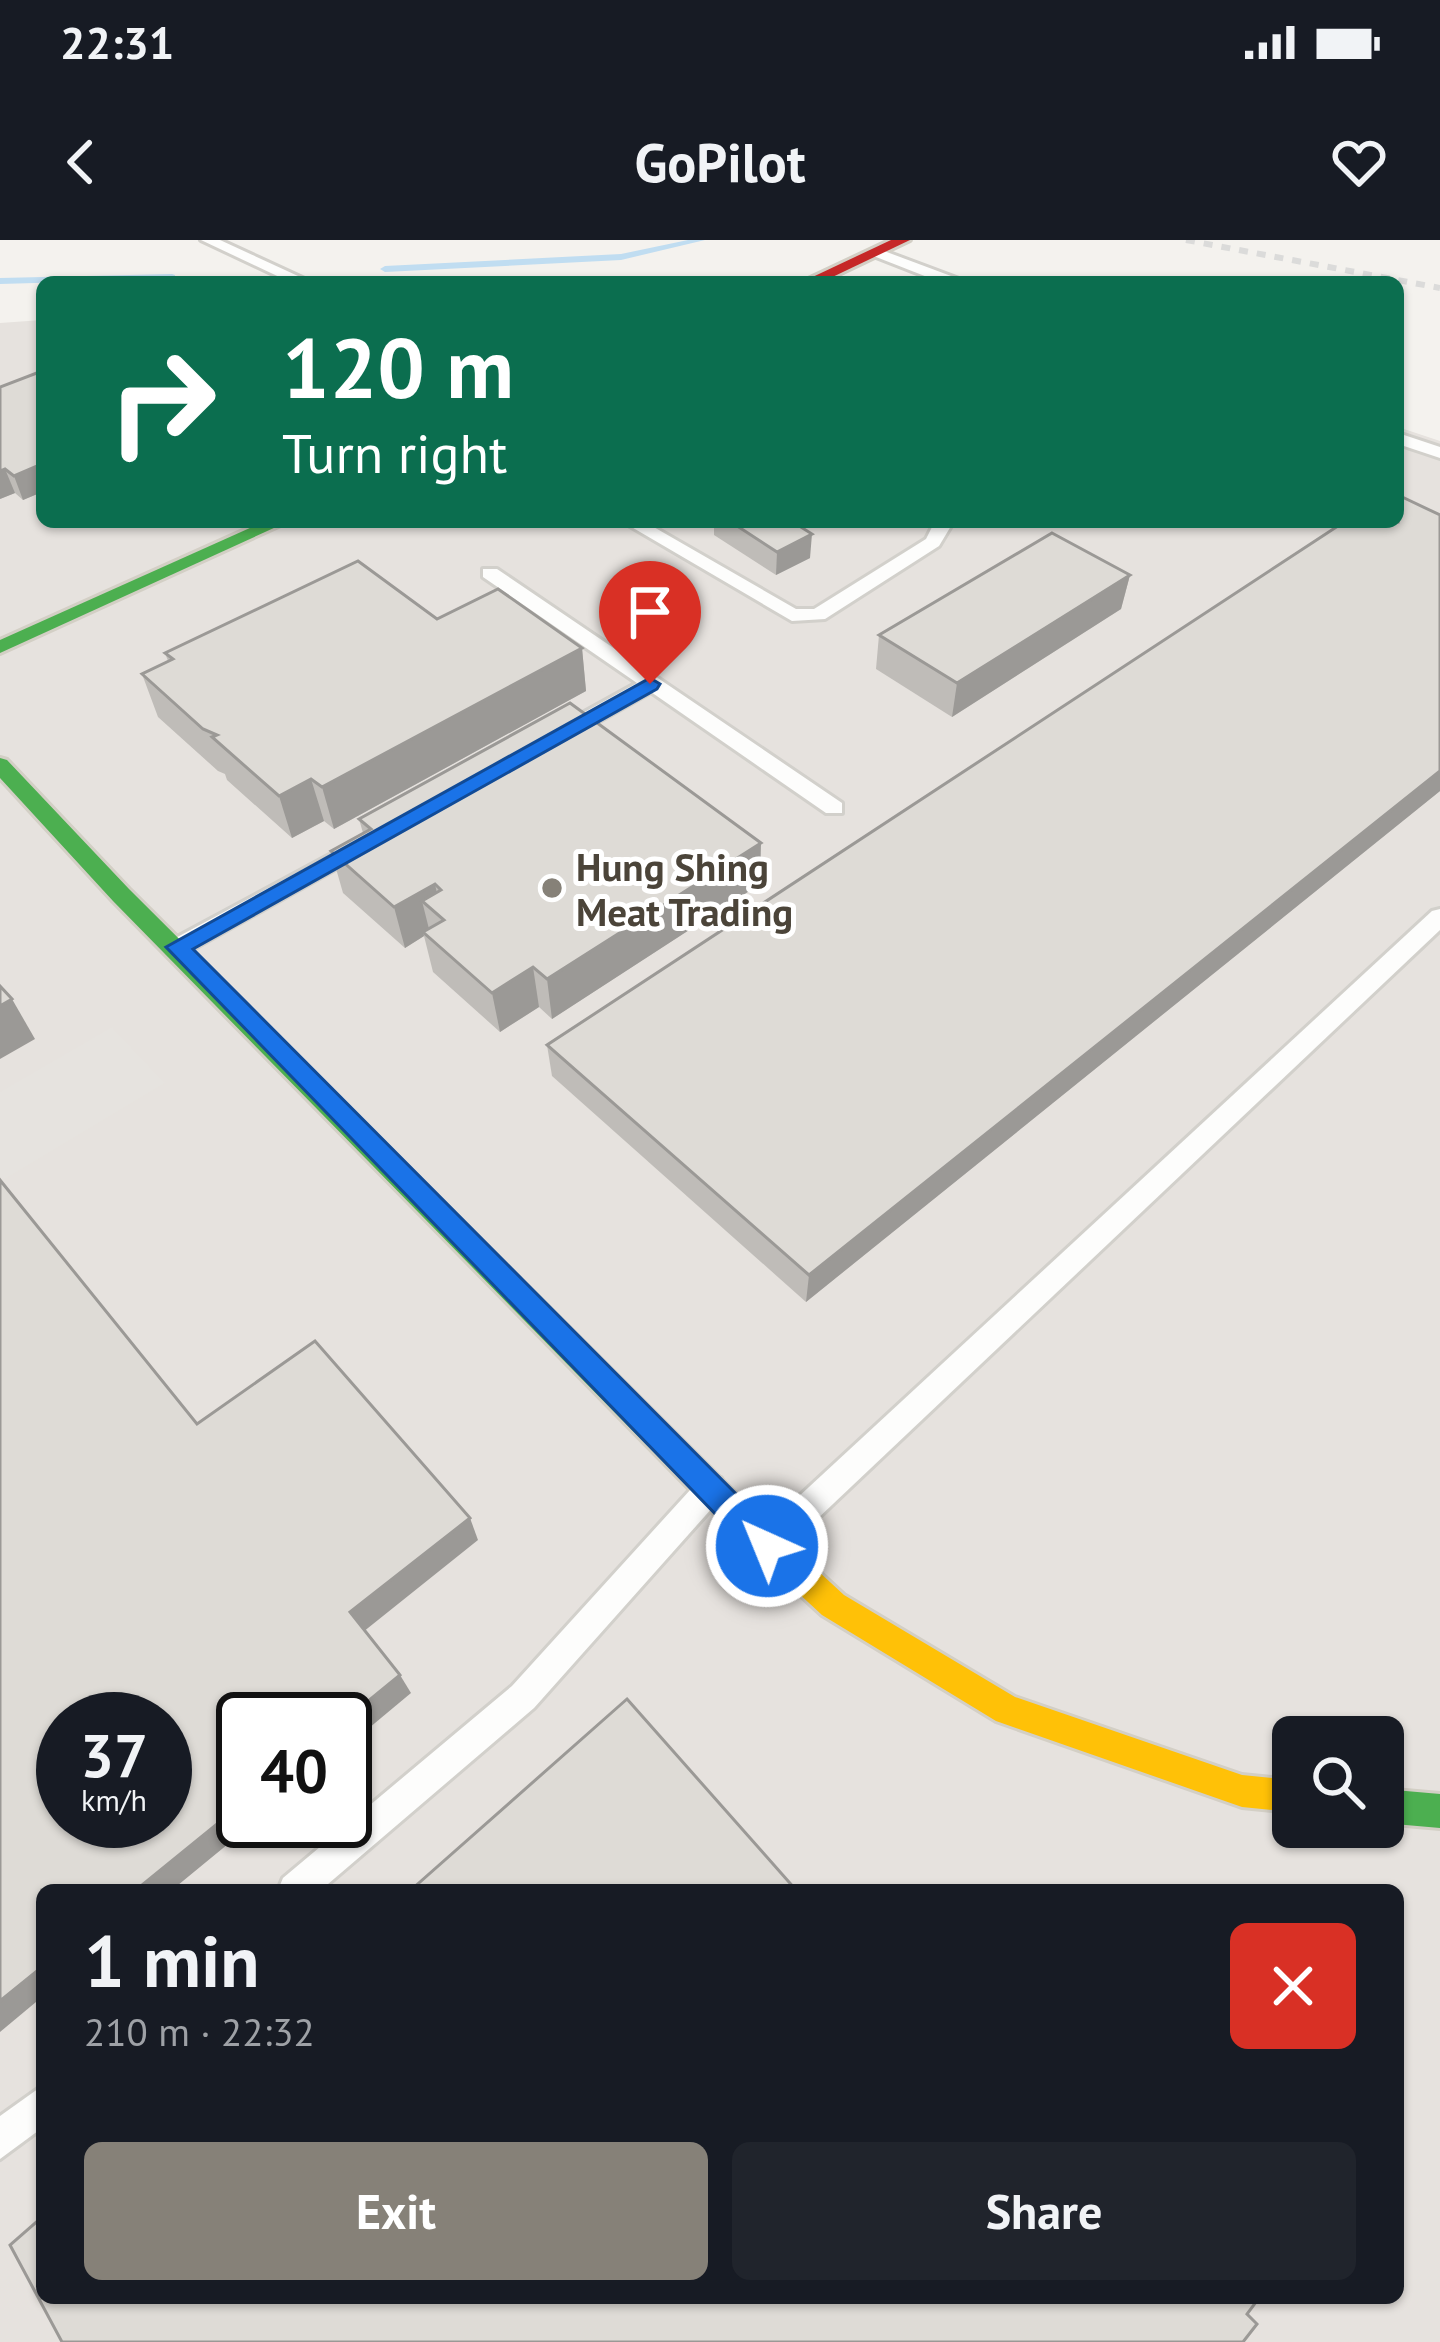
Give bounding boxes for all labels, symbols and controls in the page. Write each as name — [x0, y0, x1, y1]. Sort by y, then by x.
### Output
text: 22:31 — [60, 13, 174, 71]
text: GoPilot — [634, 127, 806, 197]
icon: back — [48, 129, 114, 195]
icon: heart — [1326, 129, 1392, 195]
text: 120 m — [282, 312, 514, 421]
icon: right — [84, 324, 240, 480]
text: Turn right — [282, 418, 507, 488]
pin — [599, 561, 701, 684]
icon: arrive — [617, 579, 683, 645]
place label: Hung Shing Meat Trading — [576, 841, 793, 937]
marker: Hung Shing Meat Trading — [539, 875, 565, 901]
position arrow — [704, 1483, 830, 1609]
speed limit sign: 40 — [216, 1692, 372, 1848]
text: 37 — [80, 1716, 148, 1794]
map controls — [1272, 1716, 1404, 1848]
button: search — [1272, 1716, 1404, 1848]
text: km/h — [81, 1780, 147, 1819]
text: 1 min — [84, 1914, 260, 2007]
button: close — [1230, 1923, 1356, 2049]
text: 210 m · 22:32 — [84, 2006, 315, 2057]
button: Exit — [84, 2142, 708, 2280]
button: Share — [732, 2142, 1356, 2280]

